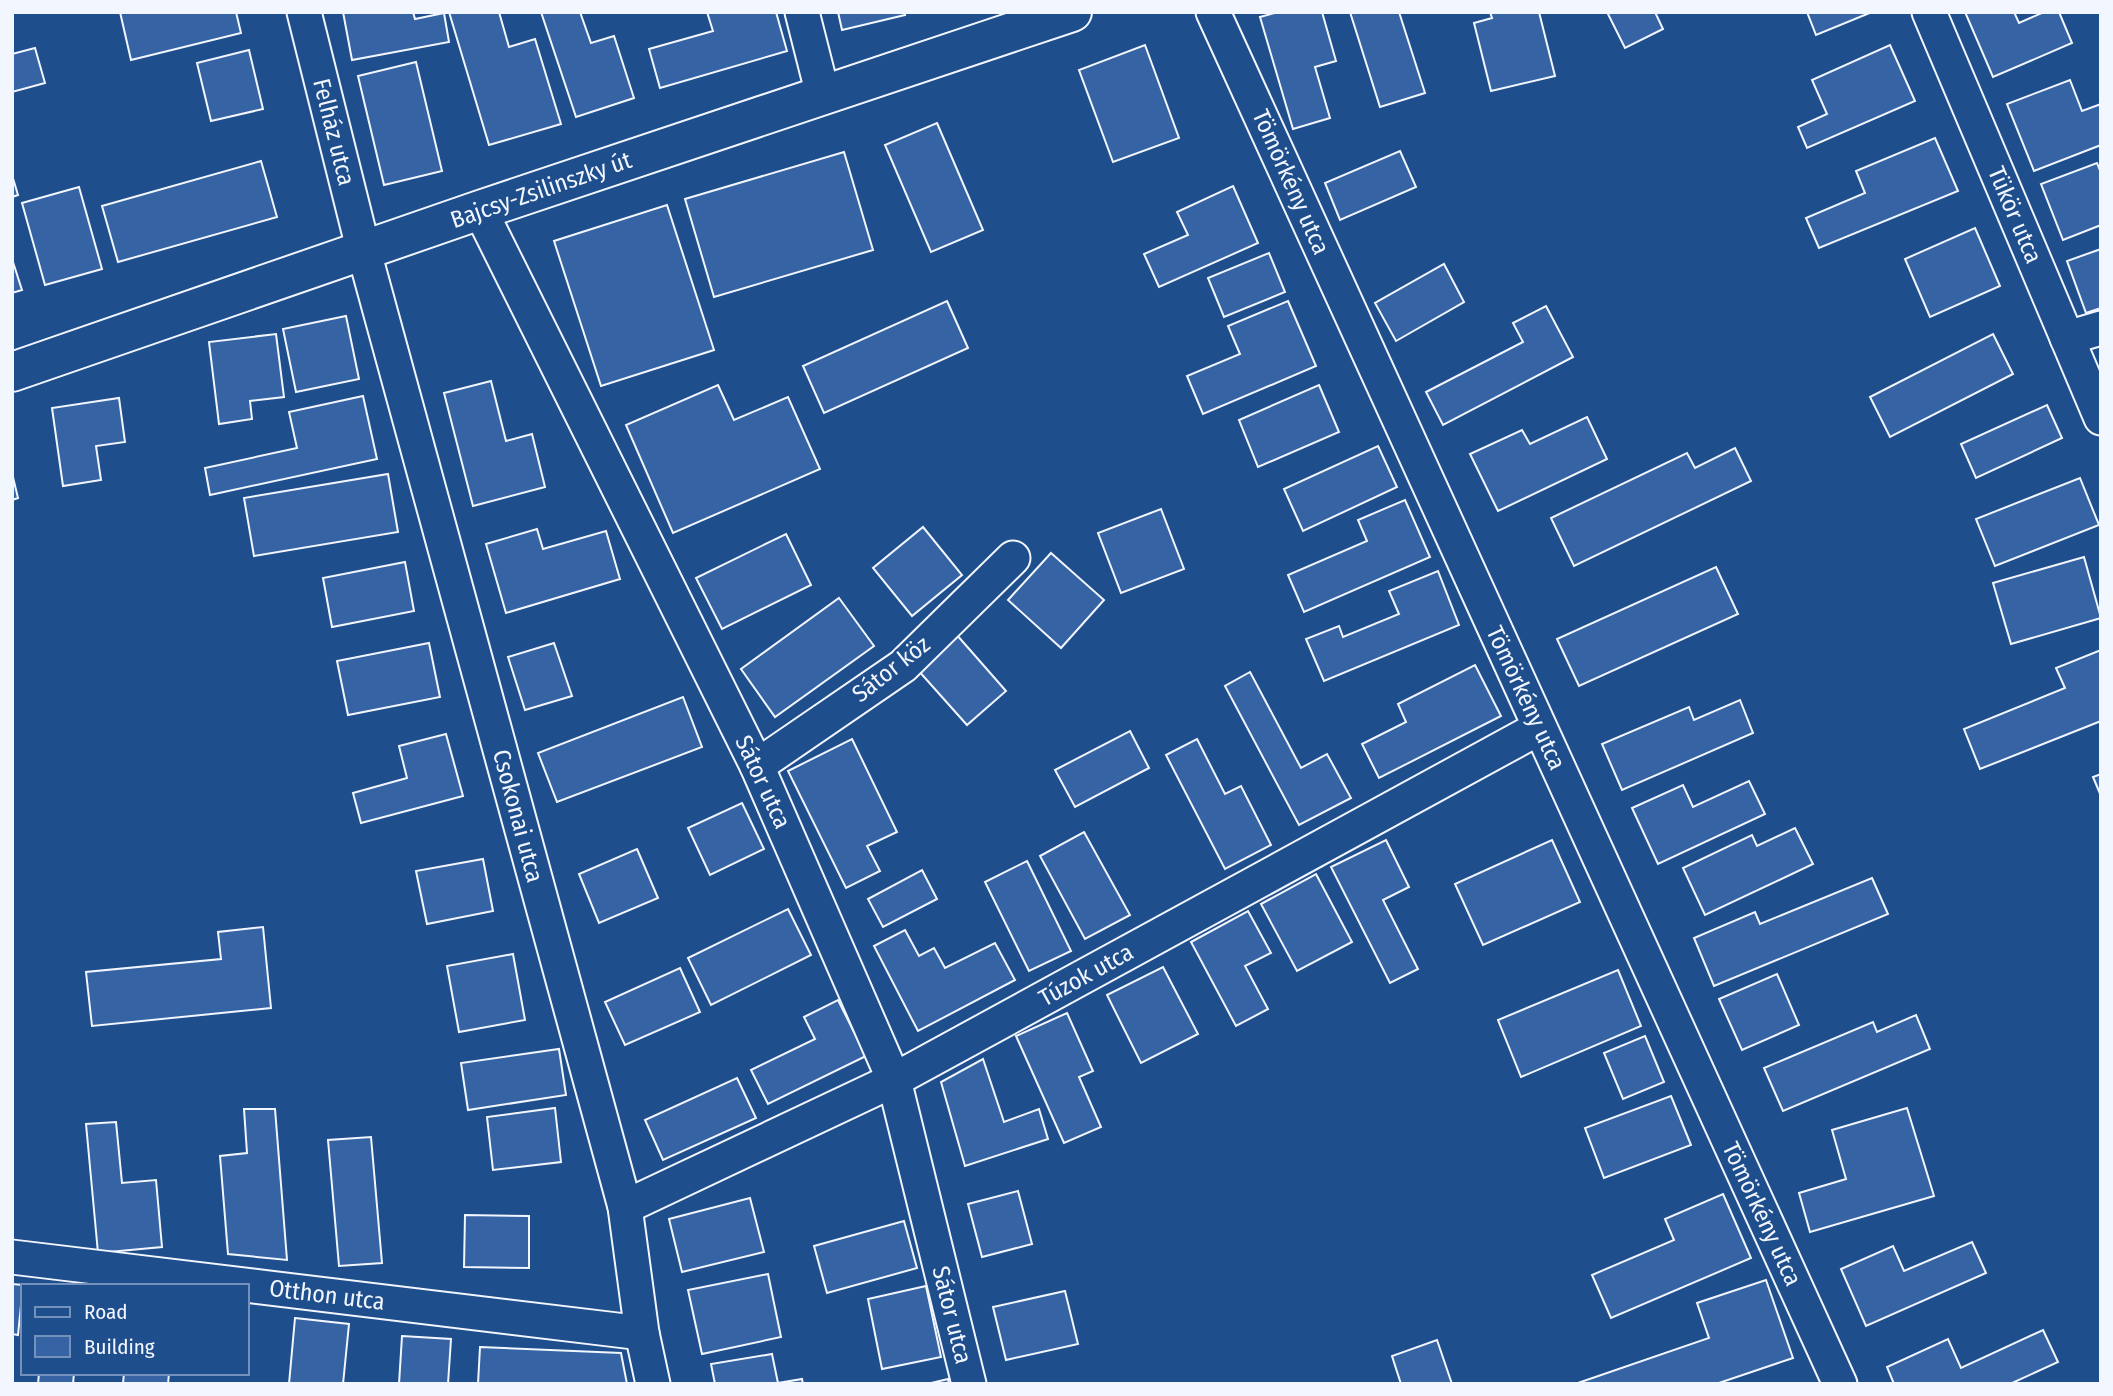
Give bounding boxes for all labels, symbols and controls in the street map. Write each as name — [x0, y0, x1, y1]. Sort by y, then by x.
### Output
street label: Felház utca — [307, 76, 361, 188]
street label: Tömörkény utca — [1247, 105, 1335, 259]
street label: Bajcsy-Zsilinszky út — [447, 146, 635, 234]
street label: Tükör utca — [1982, 163, 2048, 267]
street label: Tömörkény utca — [1480, 622, 1572, 774]
street label: Sátor köz — [847, 630, 935, 708]
street label: Sátor utca — [729, 731, 797, 833]
street label: Csokonai utca — [487, 747, 549, 885]
street label: Túzok utca — [1034, 938, 1138, 1012]
street label: Tömörkény utca — [1716, 1138, 1808, 1290]
street label: Sátor utca — [926, 1263, 978, 1367]
street label: Otthon utca — [268, 1274, 386, 1316]
legend — [21, 1284, 248, 1375]
text: Road — [84, 1299, 128, 1325]
text: Building — [84, 1334, 155, 1360]

